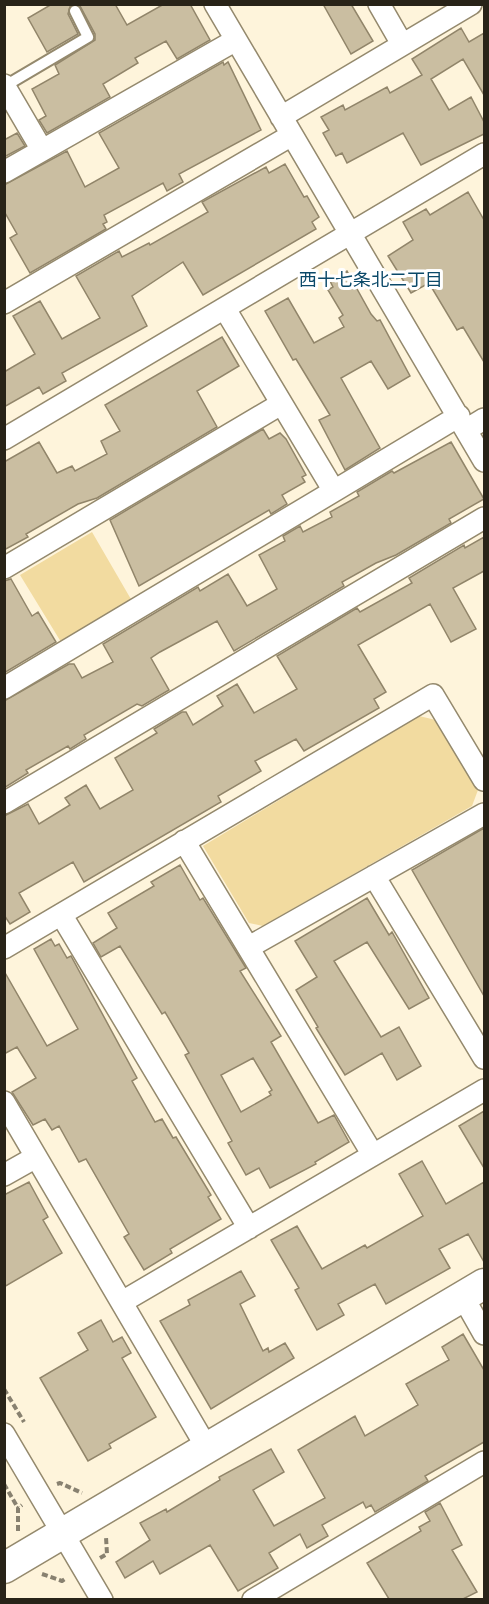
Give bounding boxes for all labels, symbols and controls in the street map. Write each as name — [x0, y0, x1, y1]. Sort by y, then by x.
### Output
district label: 西十七条北二丁目 — [299, 267, 443, 292]

